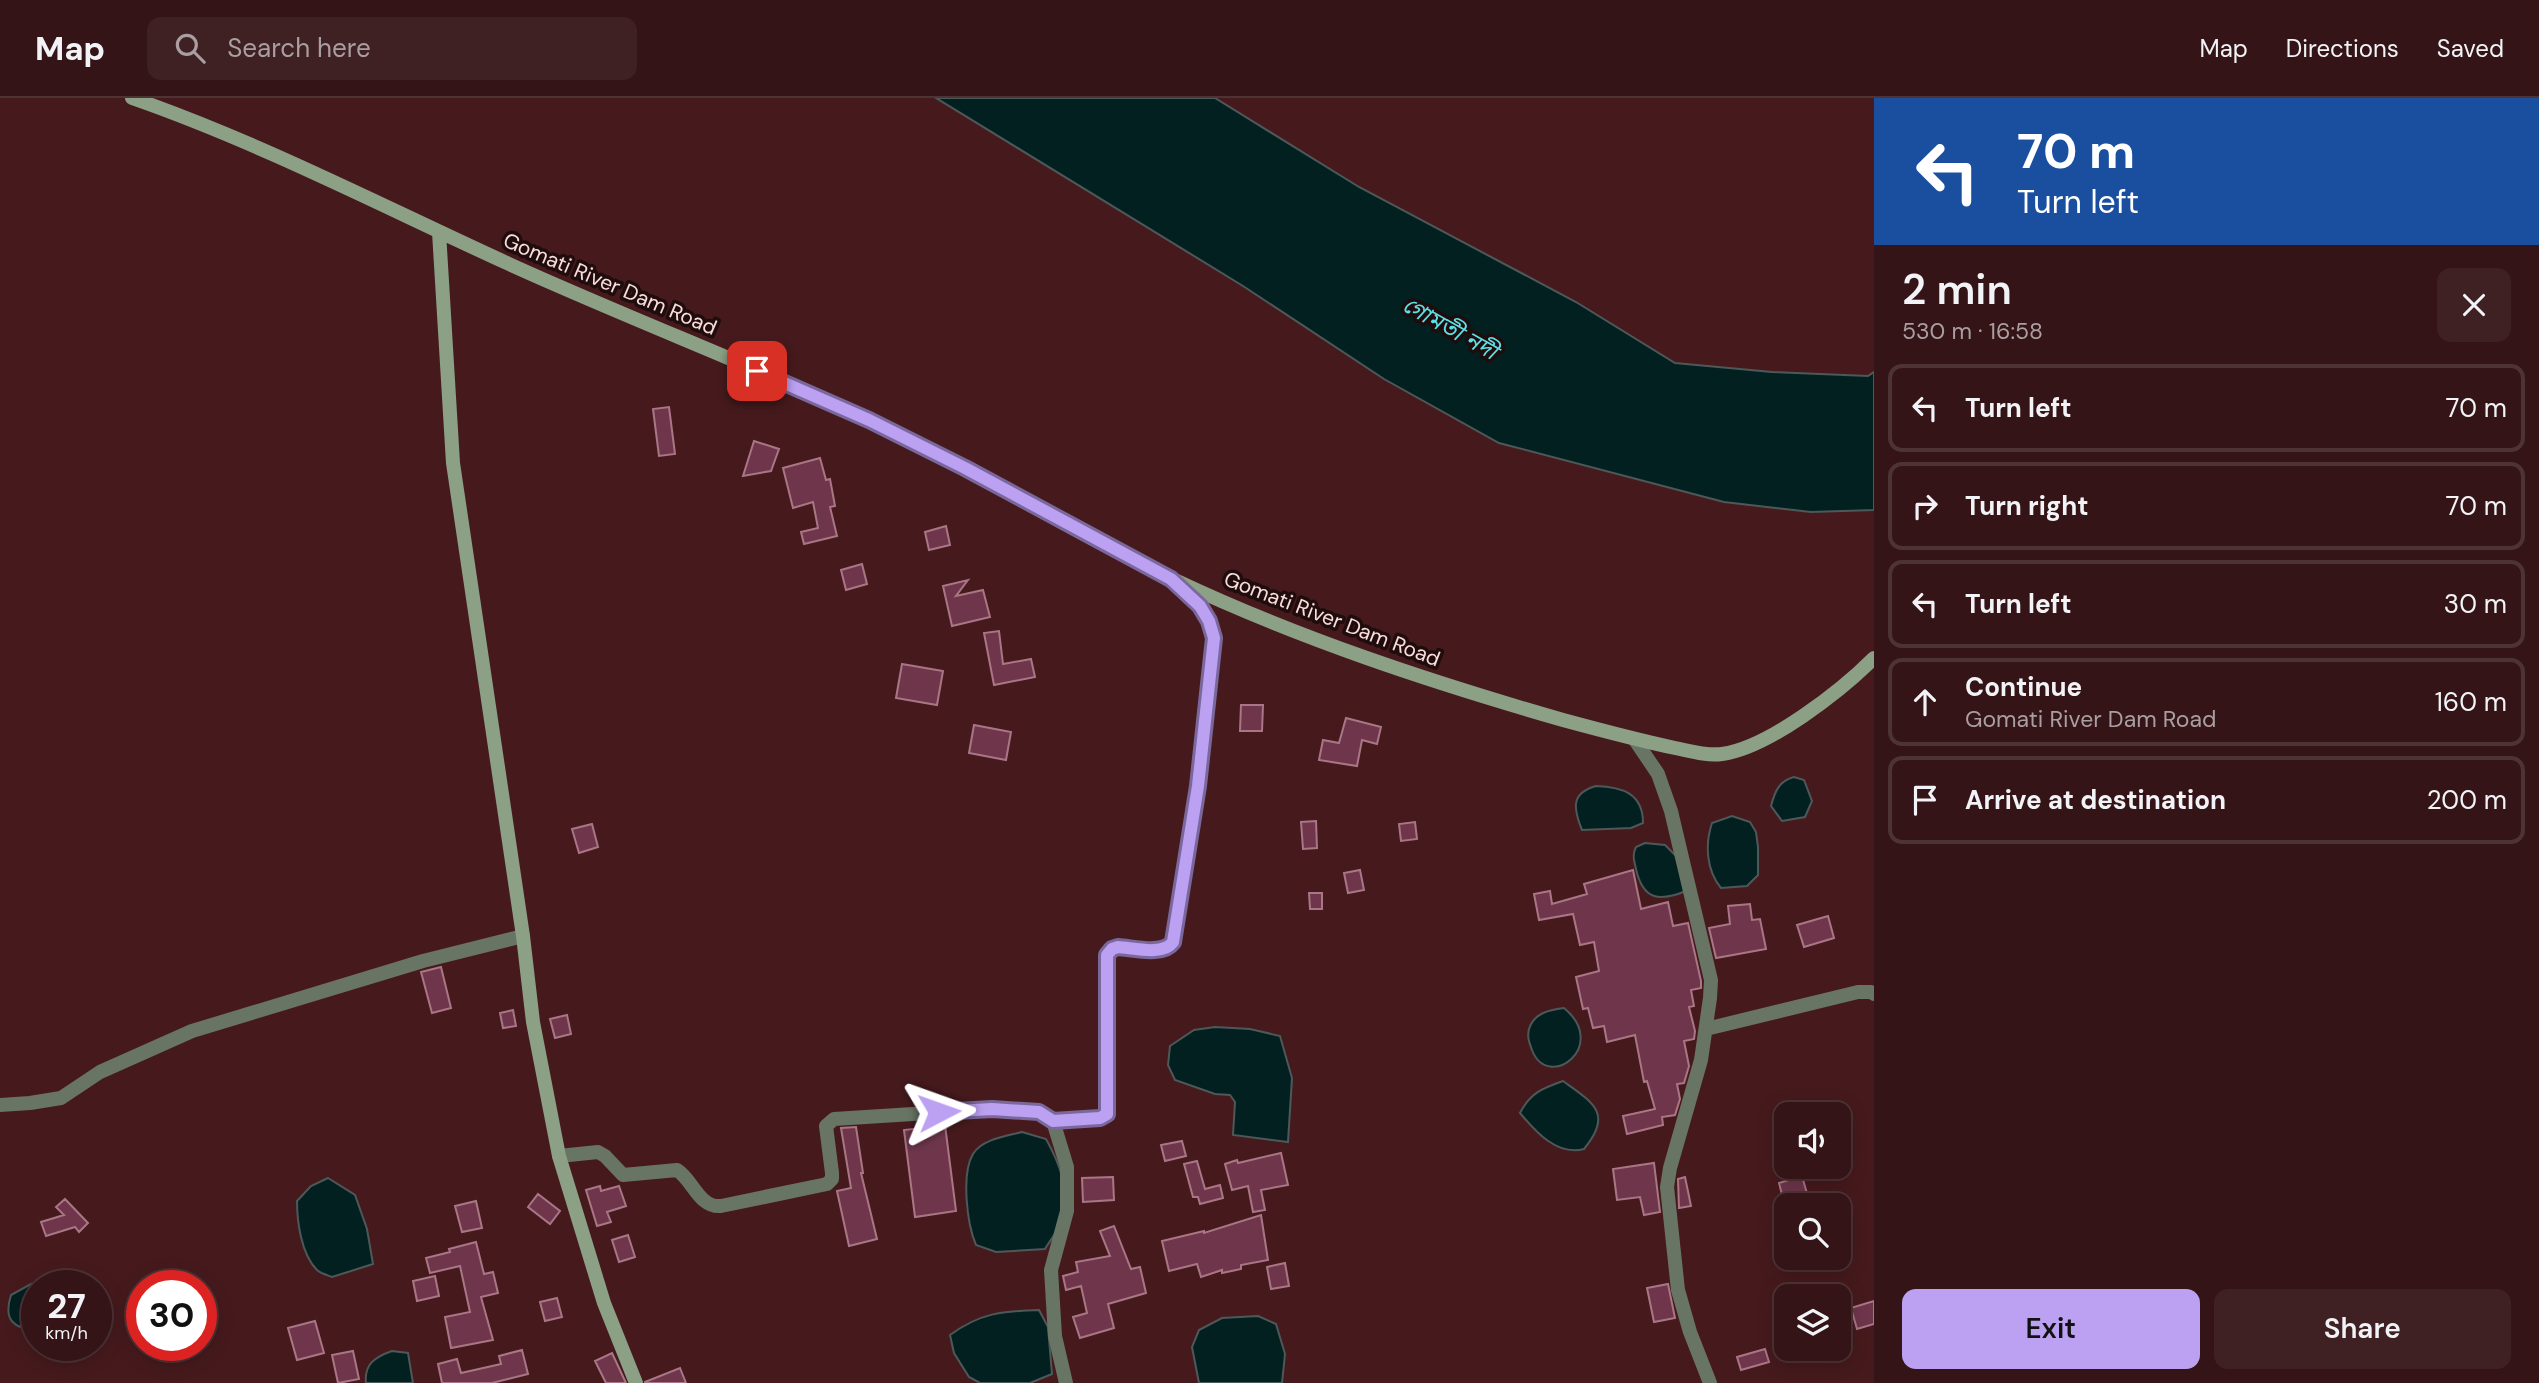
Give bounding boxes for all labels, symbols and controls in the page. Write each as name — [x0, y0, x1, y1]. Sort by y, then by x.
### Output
search box — [147, 17, 637, 80]
text: Map — [35, 27, 105, 70]
icon: search — [171, 29, 209, 67]
text: Search here — [227, 31, 371, 65]
text: Map — [2200, 33, 2248, 64]
text: Directions — [2286, 33, 2399, 64]
text: Saved — [2437, 33, 2504, 64]
text: 70 m — [2017, 119, 2135, 183]
icon: left — [1902, 126, 1993, 217]
text: Turn left — [2017, 181, 2139, 223]
street label: Gomati River Dam Road — [499, 226, 721, 342]
text: 2 min — [1902, 262, 2012, 317]
button: close — [2437, 268, 2511, 342]
water label: গোমতী নদী — [1397, 290, 1506, 368]
text: 530 m · 16:58 — [1902, 316, 2043, 346]
pin — [727, 341, 787, 401]
icon: arrive — [738, 352, 776, 390]
icon: left — [1906, 389, 1944, 427]
text: Turn left — [1965, 391, 2072, 425]
text: 70 m — [2446, 391, 2507, 425]
icon: right — [1906, 487, 1944, 525]
text: Turn right — [1965, 489, 2089, 523]
text: 70 m — [2446, 489, 2507, 523]
street label: Gomati River Dam Road — [1220, 565, 1444, 673]
icon: left — [1906, 585, 1944, 623]
text: Turn left — [1965, 587, 2072, 621]
text: 30 m — [2444, 587, 2507, 621]
text: Continue — [1965, 670, 2082, 704]
icon: ahead — [1906, 683, 1944, 721]
text: 160 m — [2435, 685, 2507, 719]
text: Gomati River Dam Road — [1965, 704, 2216, 734]
icon: arrive — [1906, 781, 1944, 819]
text: Arrive at destination — [1965, 783, 2226, 817]
text: 200 m — [2427, 783, 2507, 817]
position arrow — [902, 1075, 976, 1149]
map controls — [1774, 1102, 1851, 1361]
button: sound — [1774, 1102, 1851, 1179]
button: search — [1774, 1193, 1851, 1270]
speed limit sign: 30 — [126, 1270, 217, 1361]
text: 27 — [47, 1283, 86, 1329]
button: layers — [1774, 1284, 1851, 1361]
button: Exit — [1902, 1289, 2200, 1369]
button: Share — [2214, 1289, 2511, 1369]
text: km/h — [45, 1321, 88, 1345]

